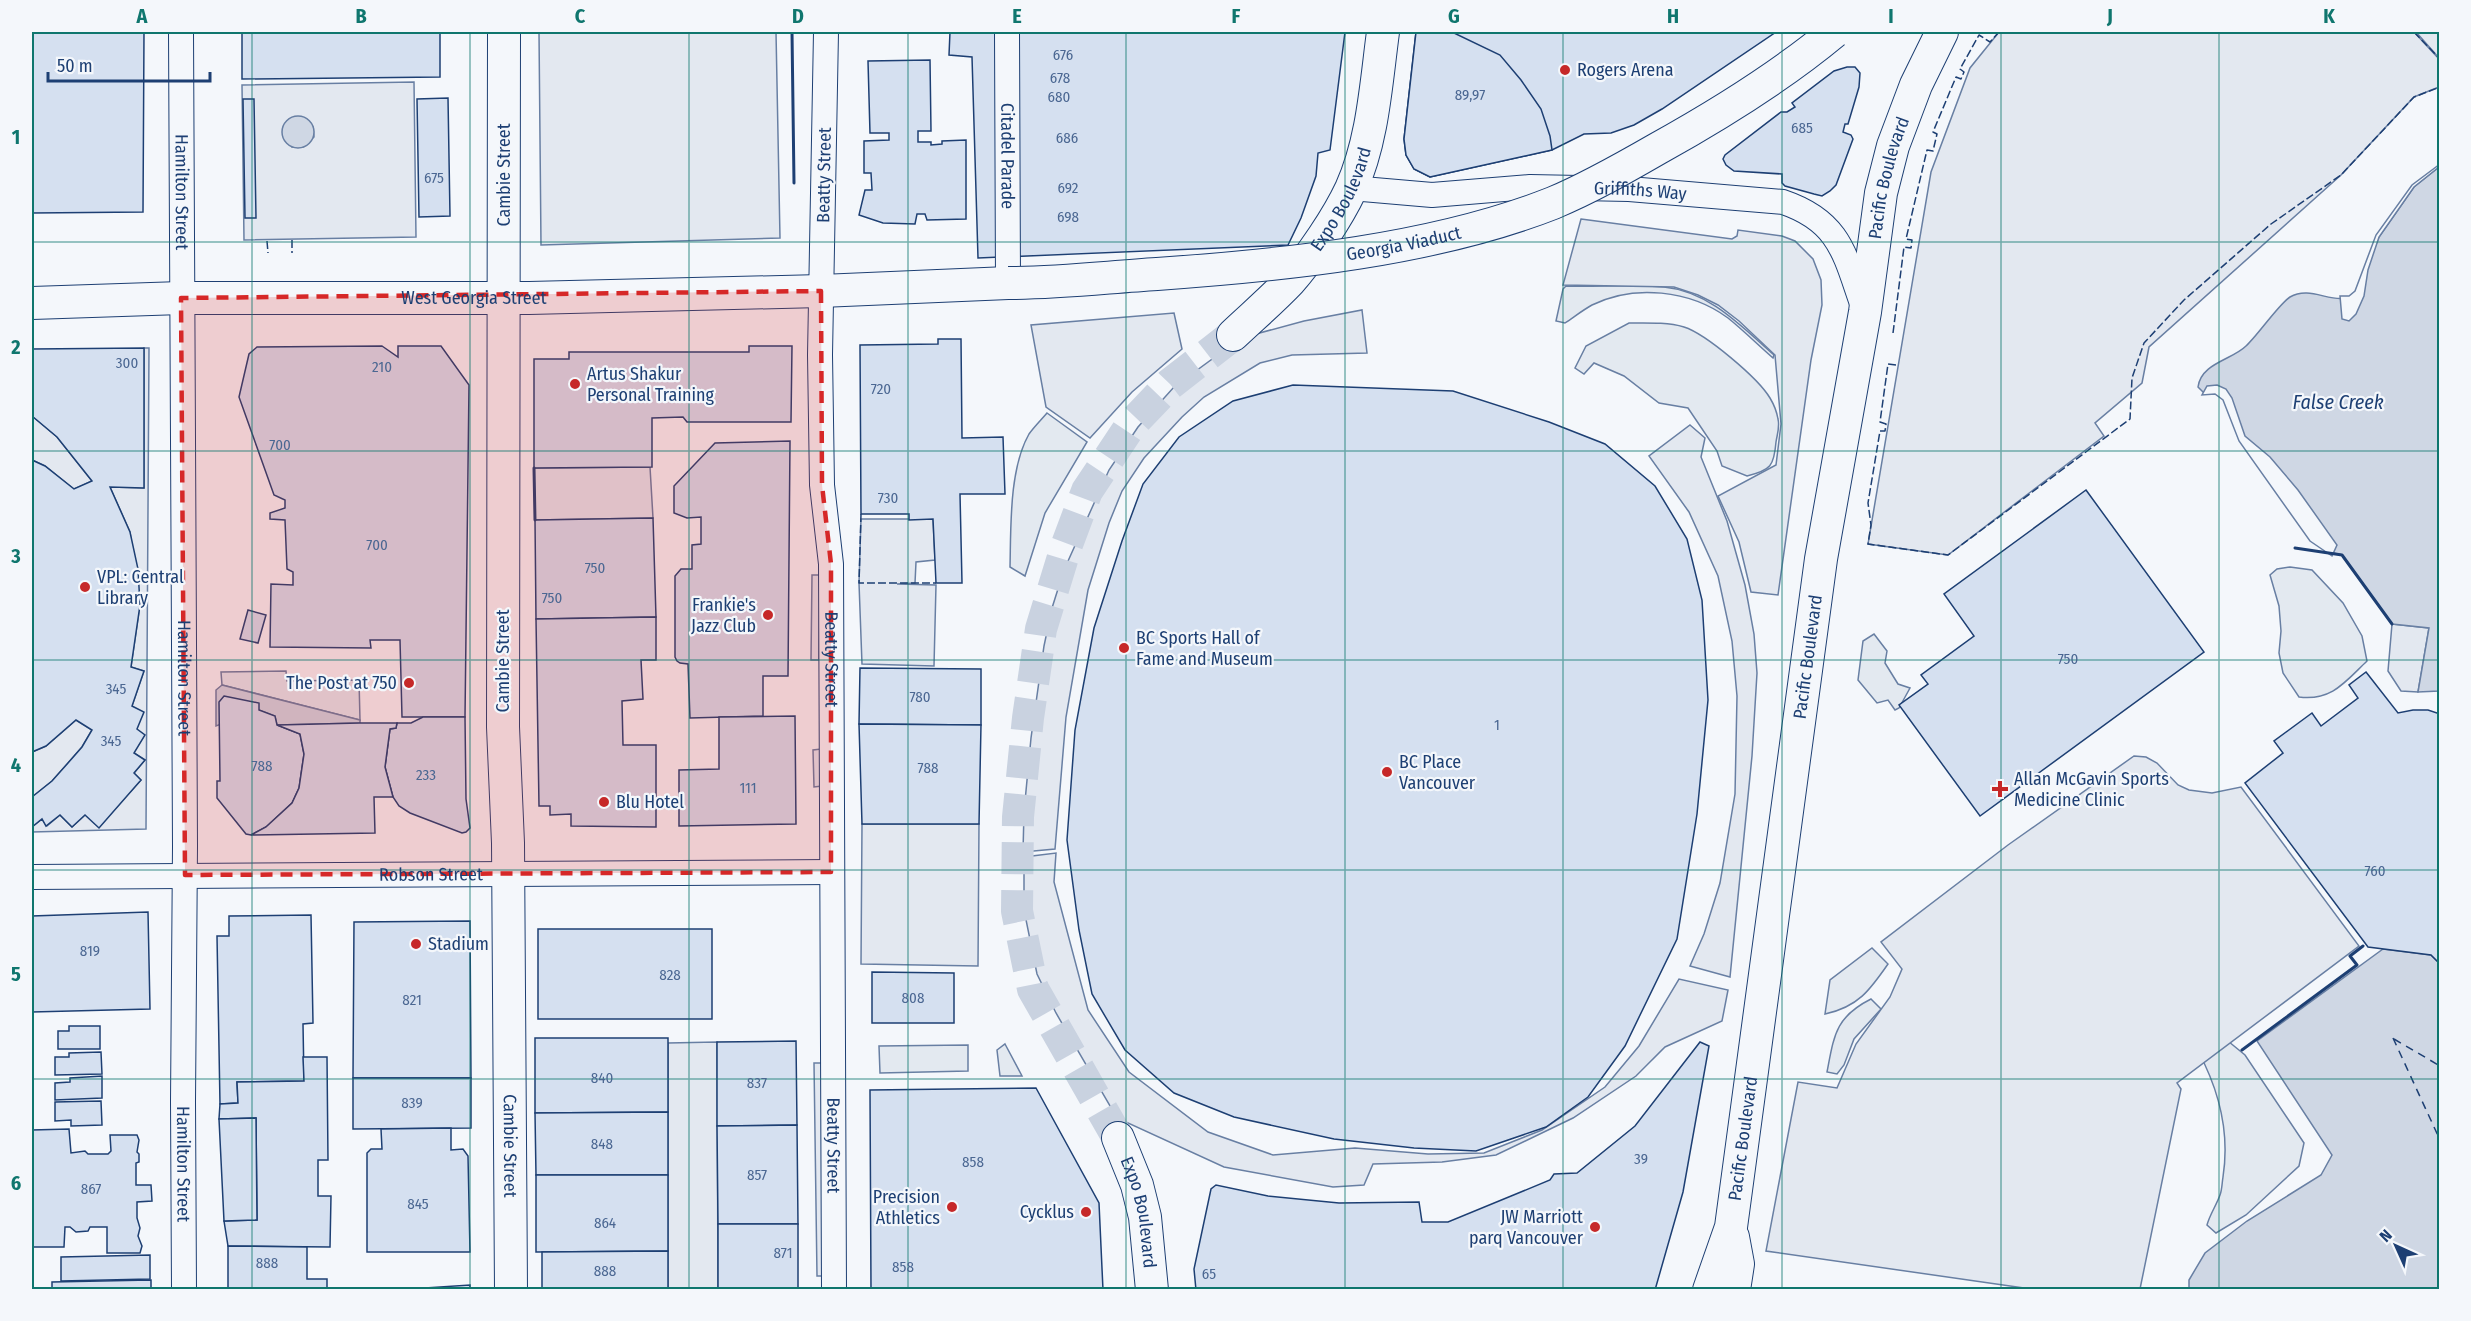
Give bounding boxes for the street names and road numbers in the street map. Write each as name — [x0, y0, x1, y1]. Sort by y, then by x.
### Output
street label: Citadel Parade — [996, 103, 1019, 209]
street label: Pacific Boulevard — [1864, 114, 1914, 240]
street label: Cambie Street — [493, 123, 515, 227]
street label: Beatty Street — [812, 127, 836, 223]
street label: Hamilton Street — [171, 134, 193, 250]
street label: Expo Boulevard — [1306, 145, 1376, 255]
street label: Griffiths Way — [1594, 177, 1688, 205]
street label: Georgia Viaduct — [1345, 222, 1463, 265]
street label: West Georgia Street — [401, 287, 547, 309]
street label: Pacific Boulevard — [1789, 593, 1827, 720]
street label: Cambie Street — [492, 609, 514, 713]
street label: Beatty Street — [820, 612, 843, 707]
street label: Hamilton Street — [173, 620, 195, 736]
street label: Robson Street — [379, 863, 483, 886]
street label: Pacific Boulevard — [1724, 1075, 1762, 1202]
street label: Cambie Street — [499, 1094, 521, 1198]
street label: Beatty Street — [822, 1098, 845, 1193]
street label: Hamilton Street — [172, 1106, 195, 1222]
street label: Expo Boulevard — [1116, 1153, 1161, 1269]

